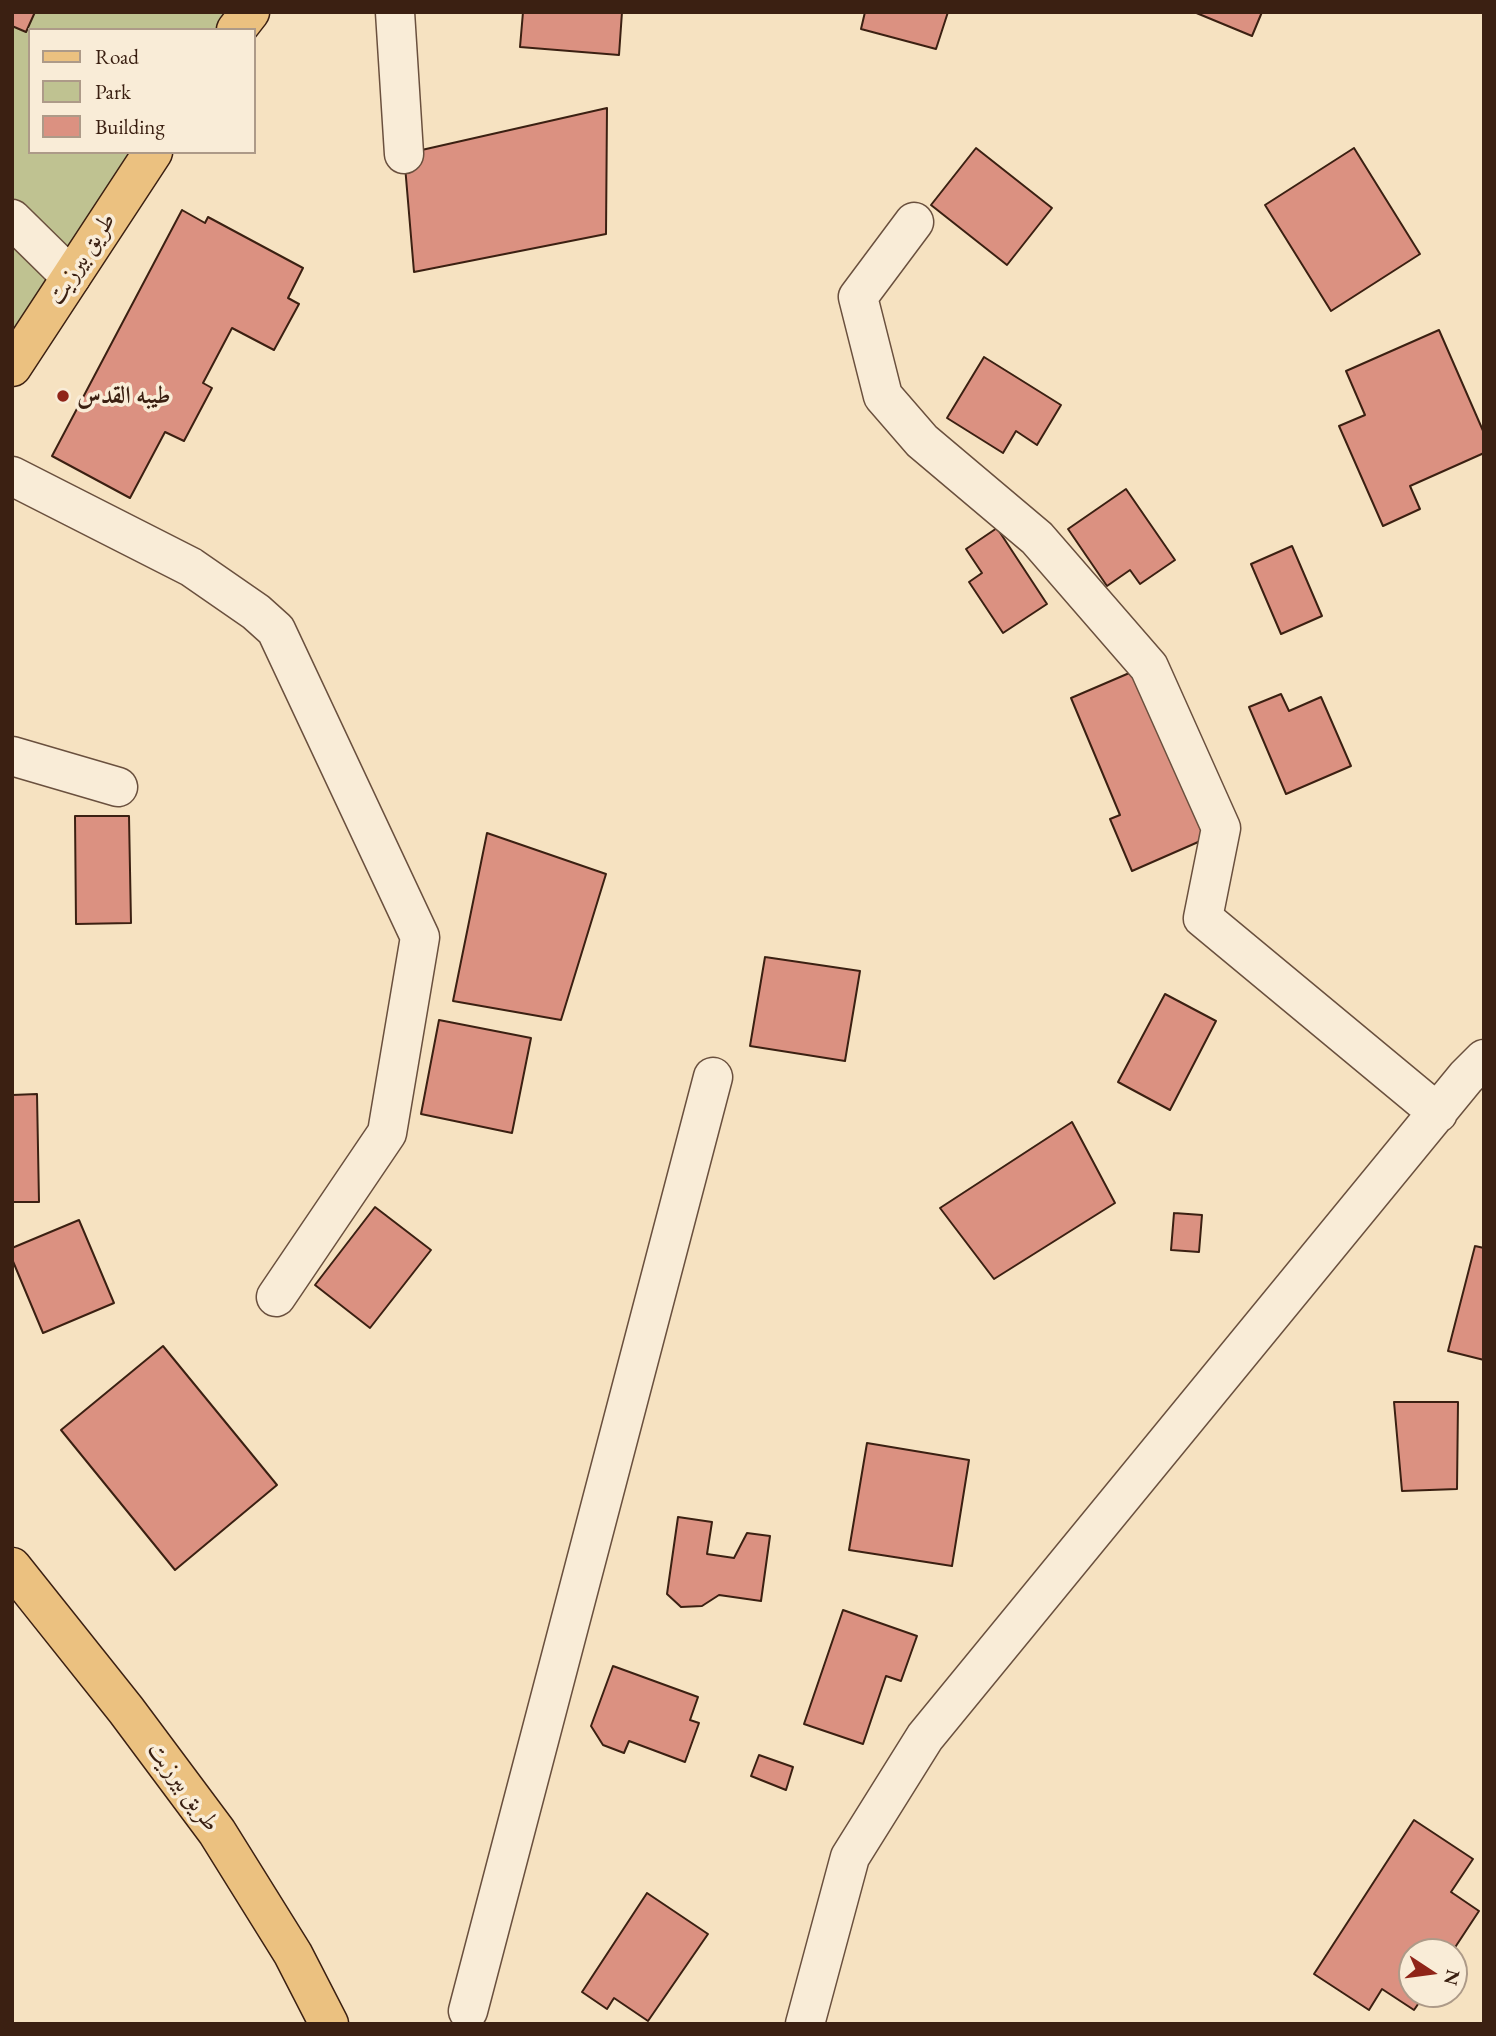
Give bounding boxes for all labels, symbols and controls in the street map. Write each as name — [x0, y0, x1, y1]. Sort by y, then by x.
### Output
legend — [28, 28, 256, 154]
text: Road — [95, 43, 139, 70]
text: Park — [95, 78, 131, 105]
text: Building — [95, 113, 165, 140]
street label: طريق بيرزيت — [42, 208, 122, 310]
place label: طيبه القدس — [77, 382, 171, 410]
marker: طيبه القدس — [55, 388, 71, 404]
street label: طريق بيرزيت — [141, 1737, 225, 1837]
north arrow — [1398, 1938, 1468, 2008]
text: N — [1438, 1967, 1466, 1988]

